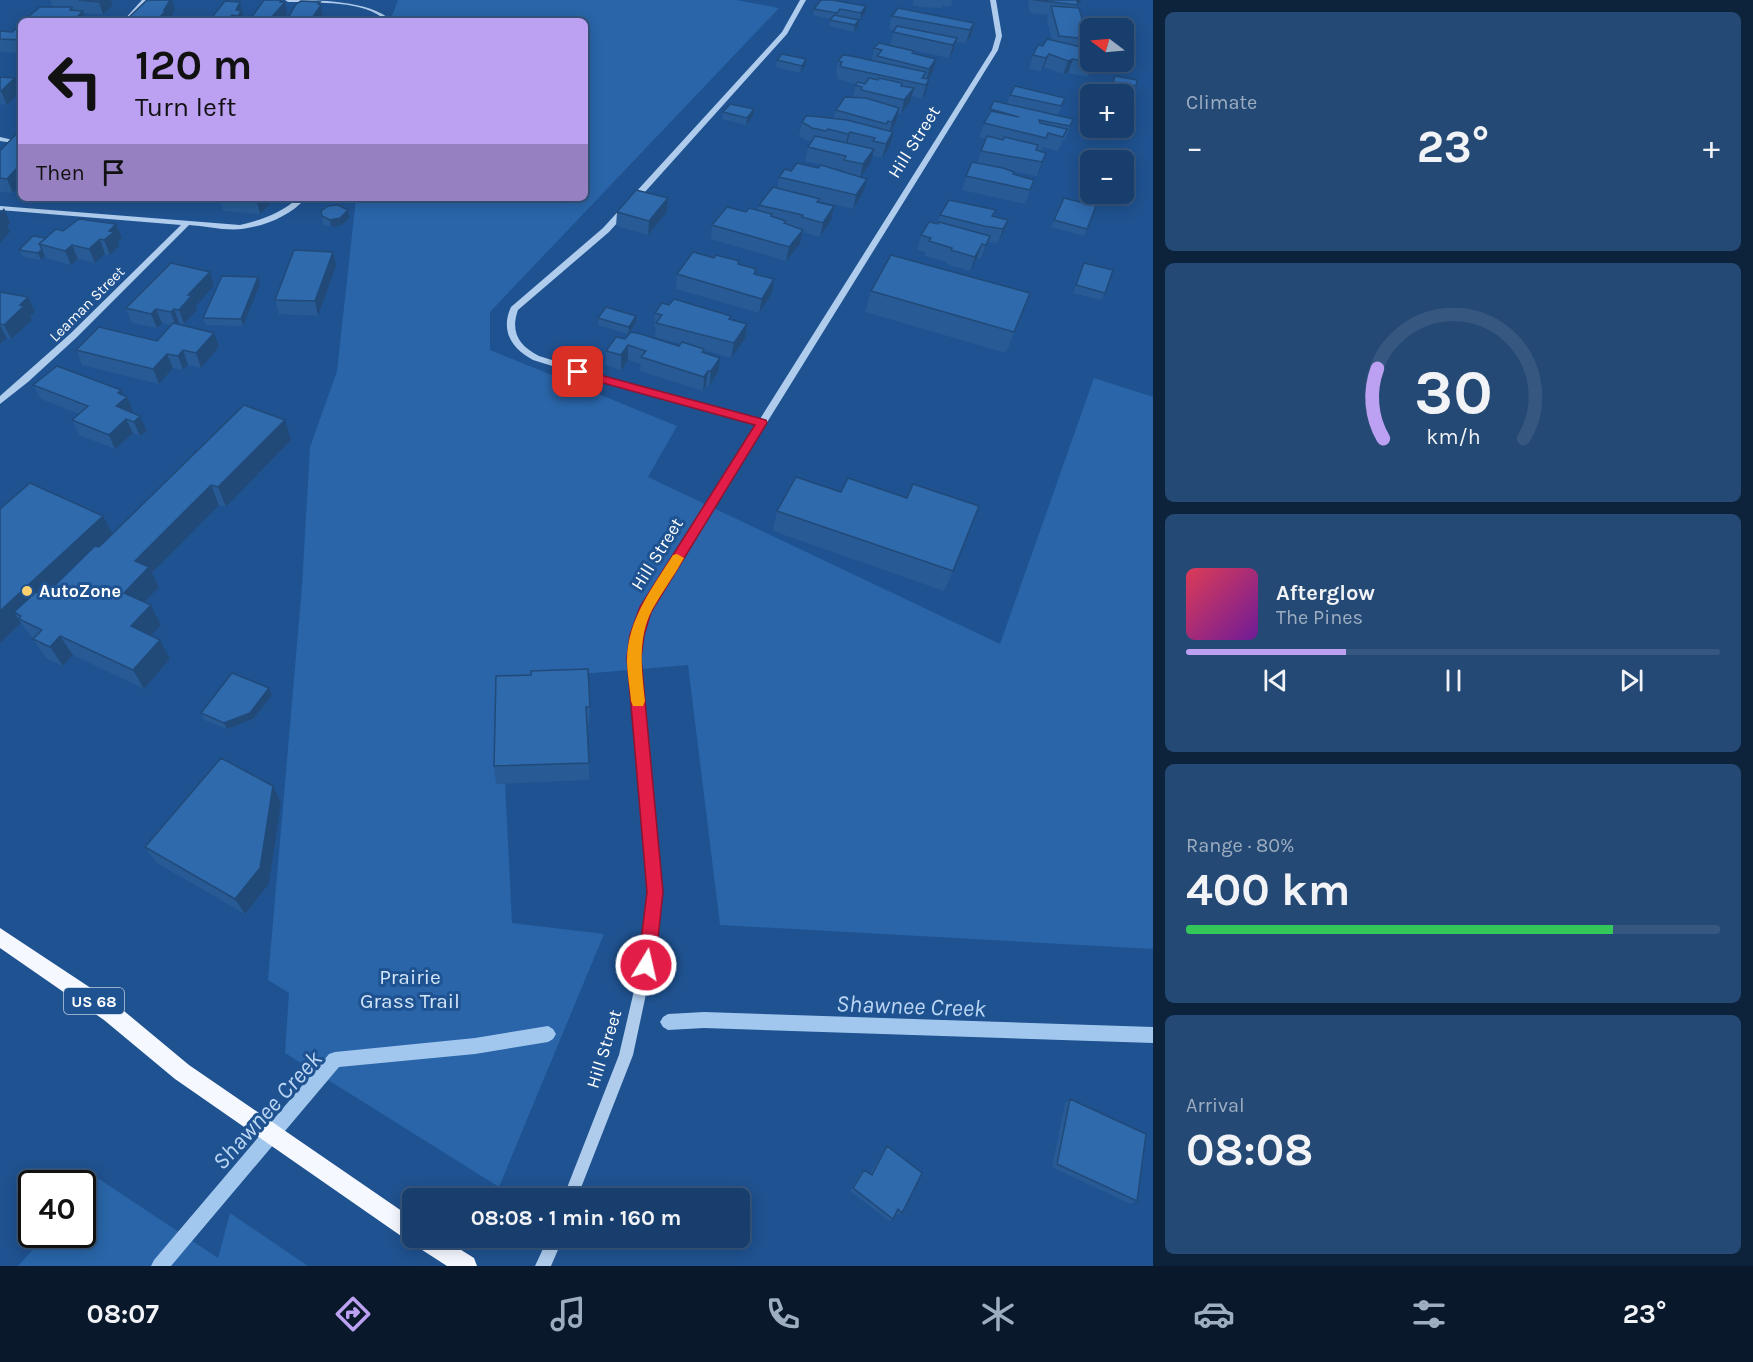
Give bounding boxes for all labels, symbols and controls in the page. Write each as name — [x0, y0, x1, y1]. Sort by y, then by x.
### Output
north arrow — [1080, 18, 1134, 72]
map controls — [1080, 18, 1134, 204]
text: 120 m — [135, 40, 252, 90]
icon: left — [36, 42, 114, 120]
button: + — [1080, 84, 1134, 138]
text: Turn left — [135, 91, 236, 123]
text: Climate — [1186, 91, 1257, 114]
street label: Hill Street — [883, 102, 945, 182]
text: 23° — [1417, 121, 1489, 173]
text: − — [1186, 128, 1203, 166]
text: + — [1703, 128, 1720, 166]
button: − — [1080, 150, 1134, 204]
icon: arrive — [97, 156, 130, 189]
text: Then — [36, 160, 85, 186]
street label: Leaman Street — [46, 262, 129, 345]
pin — [552, 346, 603, 397]
icon: arrive — [561, 355, 594, 388]
text: 30 — [1414, 356, 1492, 429]
text: km/h — [1426, 425, 1480, 450]
street label: Hill Street — [626, 514, 688, 594]
place label: AutoZone — [39, 580, 121, 602]
text: Afterglow — [1276, 580, 1375, 606]
marker: AutoZone — [20, 584, 34, 598]
text: The Pines — [1276, 606, 1363, 629]
icon: previous — [1259, 664, 1292, 697]
icon: pause — [1437, 664, 1470, 697]
icon: next — [1615, 664, 1648, 697]
text: Range · 80% — [1186, 834, 1295, 857]
text: 400 km — [1186, 864, 1350, 916]
position arrow — [614, 933, 678, 997]
park label: Prairie Grass Trail — [360, 965, 460, 1013]
road number: US 68 — [64, 988, 124, 1014]
water label: Shawnee Creek — [835, 989, 987, 1023]
street label: Hill Street — [582, 1007, 626, 1091]
water label: Shawnee Creek — [206, 1044, 328, 1175]
text: Arrival — [1186, 1094, 1245, 1117]
text: 08:08 — [1186, 1124, 1313, 1176]
speed limit sign: 40 — [18, 1170, 96, 1248]
text: 08:08 · 1 min · 160 m — [471, 1205, 681, 1231]
icon: directions — [332, 1293, 374, 1335]
icon: music — [547, 1293, 589, 1335]
icon: phone — [762, 1293, 804, 1335]
icon: climate — [977, 1293, 1019, 1335]
icon: car — [1193, 1293, 1235, 1335]
icon: filters — [1408, 1293, 1450, 1335]
text: 08:07 — [87, 1298, 159, 1330]
text: 23° — [1623, 1298, 1666, 1330]

